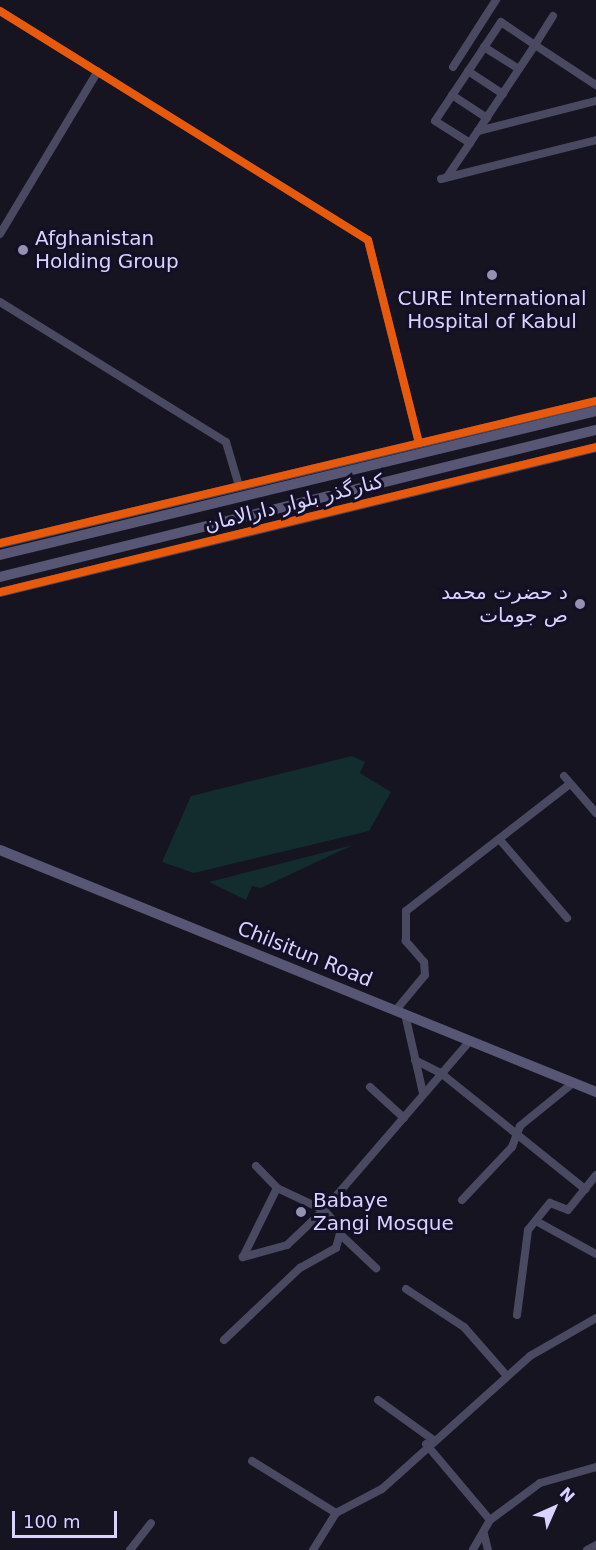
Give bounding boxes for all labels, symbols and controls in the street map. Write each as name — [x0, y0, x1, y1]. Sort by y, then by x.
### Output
place label: Afghanistan Holding Group — [35, 226, 179, 273]
marker: Afghanistan Holding Group — [16, 243, 30, 257]
marker: CURE International Hospital of Kabul — [483, 266, 501, 284]
place label: CURE International Hospital of Kabul — [397, 286, 587, 333]
street label: کنارگذر بلوار دارالامان — [202, 469, 386, 537]
place label: د حضرت محمد ص جومات — [441, 580, 568, 627]
marker: د حضرت محمد ص جومات — [573, 597, 587, 611]
street label: Chilsitun Road — [234, 916, 376, 992]
place label: Babaye Zangi Mosque — [313, 1188, 454, 1235]
marker: Babaye Zangi Mosque — [294, 1205, 308, 1219]
north arrow — [524, 1478, 584, 1538]
text: N — [556, 1483, 579, 1506]
scale bar — [15, 1499, 120, 1537]
text: 100 m — [23, 1511, 81, 1532]

